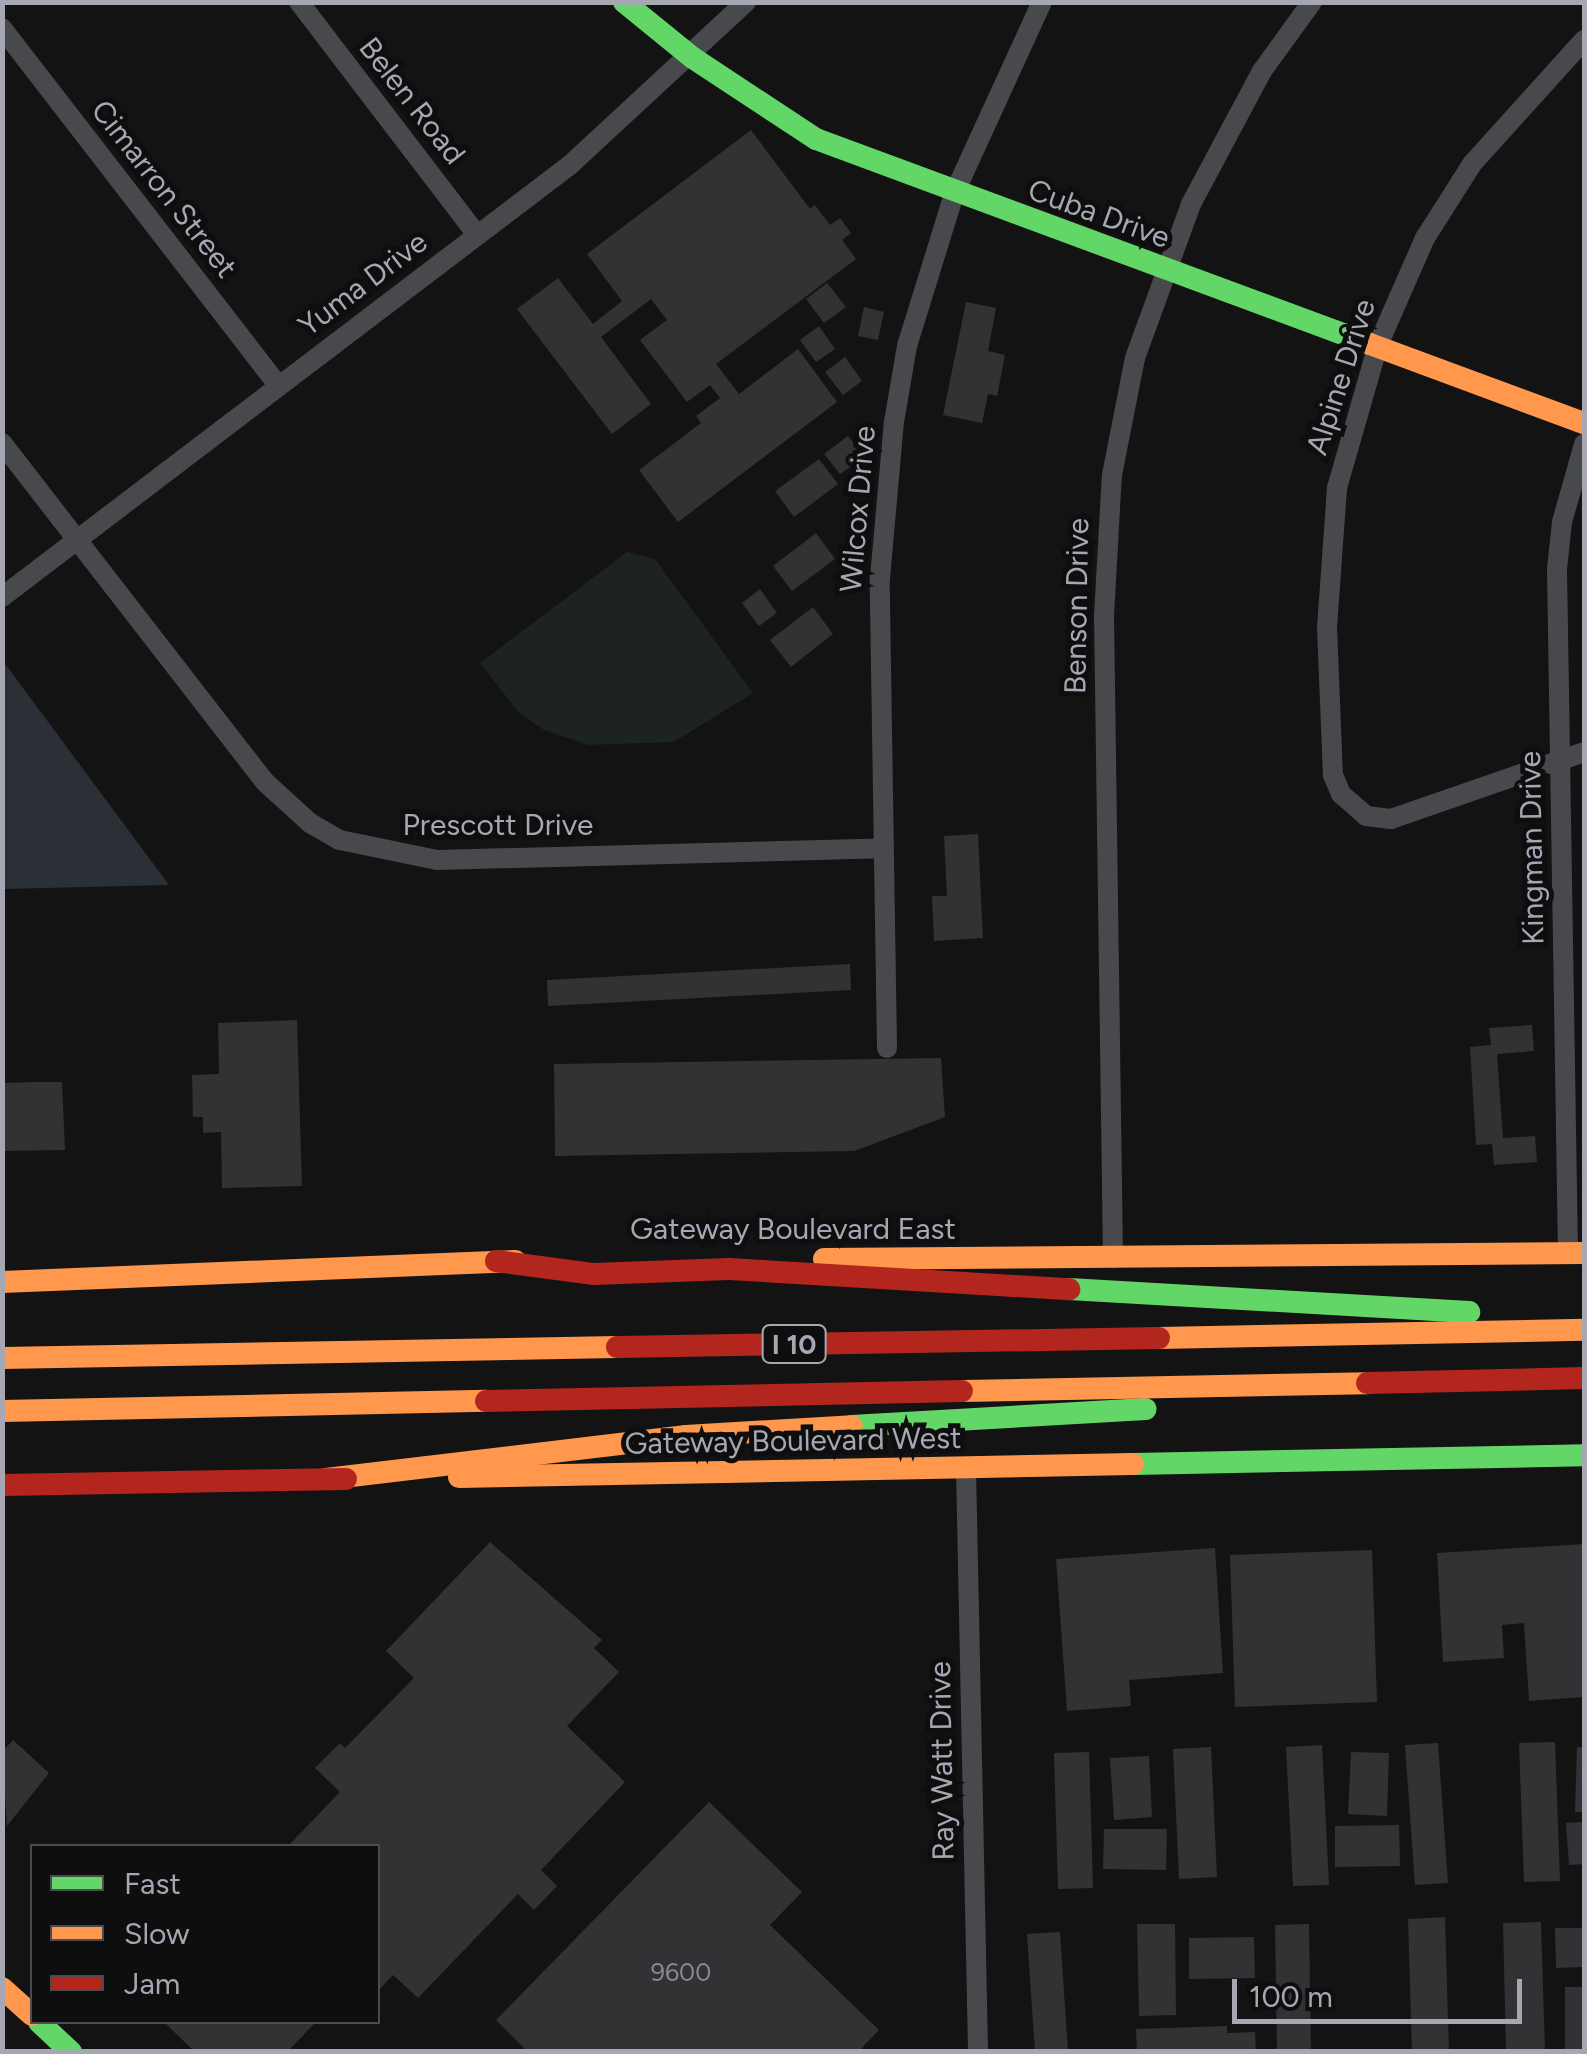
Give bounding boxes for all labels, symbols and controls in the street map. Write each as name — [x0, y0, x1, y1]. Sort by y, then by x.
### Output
street label: Belen Road — [351, 30, 473, 172]
street label: Cimarron Street — [84, 93, 244, 285]
street label: Cuba Drive — [1023, 172, 1175, 256]
street label: Yuma Drive — [292, 224, 434, 344]
street label: Alpine Drive — [1299, 295, 1383, 459]
street label: Wilcox Drive — [833, 424, 883, 594]
street label: Benson Drive — [1057, 518, 1097, 694]
street label: Kingman Drive — [1512, 751, 1552, 945]
street label: Prescott Drive — [403, 807, 593, 843]
street label: Gateway Boulevard East — [630, 1211, 956, 1247]
road number: I 10 — [762, 1321, 826, 1367]
street label: Gateway Boulevard West — [624, 1420, 962, 1462]
street label: Ray Watt Drive — [922, 1661, 962, 1861]
legend — [30, 1844, 380, 2024]
text: Fast — [124, 1865, 181, 1902]
text: Slow — [124, 1915, 190, 1952]
house number: 9600 — [651, 1957, 711, 1987]
scale bar — [1237, 1959, 1527, 2021]
text: Jam — [124, 1965, 180, 2002]
text: 100 m — [1249, 1978, 1333, 2015]

